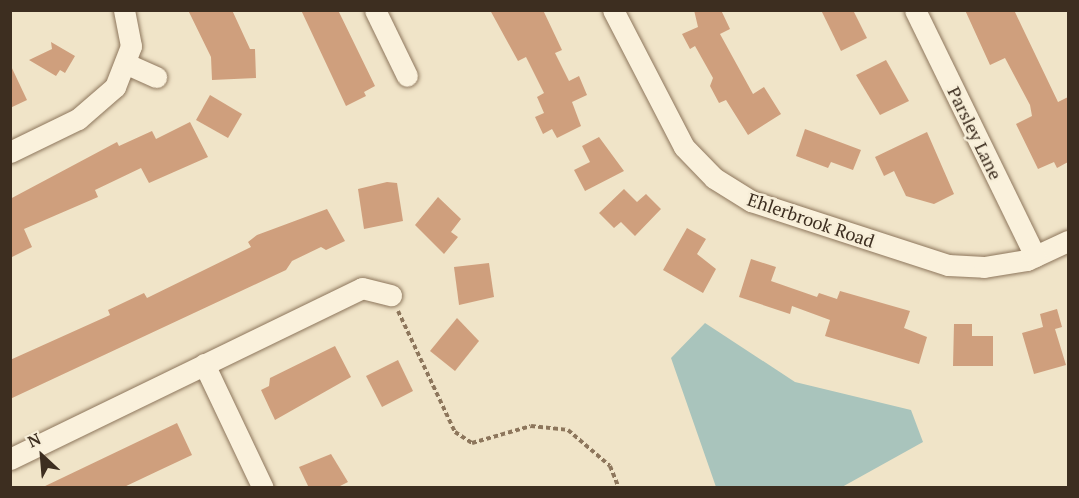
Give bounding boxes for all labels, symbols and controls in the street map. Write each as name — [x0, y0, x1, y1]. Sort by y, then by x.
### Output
street label: Parsley Lane — [943, 83, 1007, 183]
street label: Ehlerbrook Road — [745, 188, 877, 252]
north arrow — [12, 426, 72, 486]
text: N — [24, 427, 44, 452]

